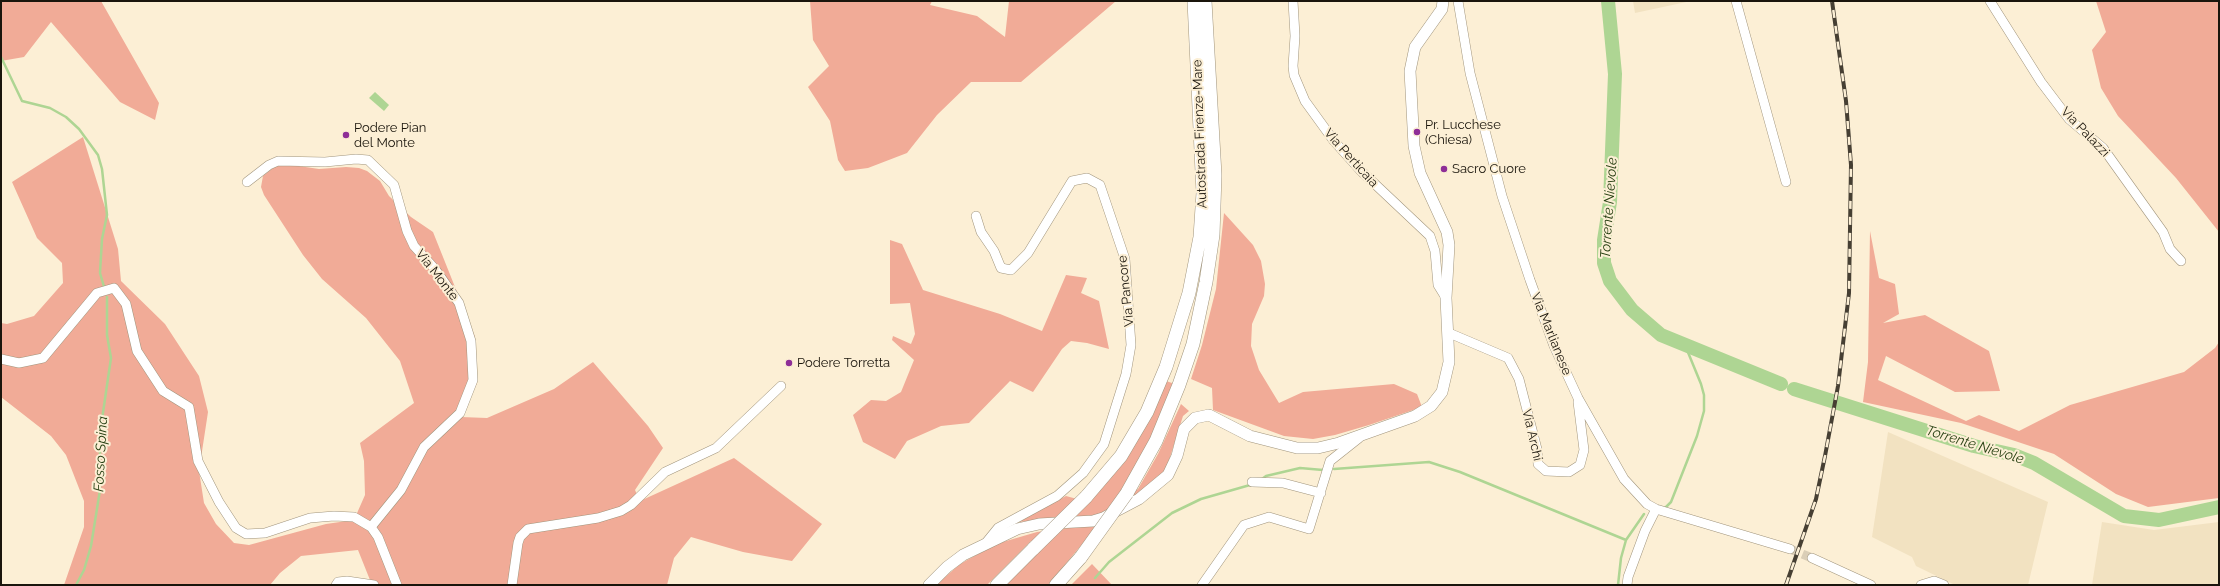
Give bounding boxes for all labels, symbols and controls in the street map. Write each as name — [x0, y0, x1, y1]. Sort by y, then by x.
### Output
street label: Autostrada Firenze-Mare — [1190, 59, 1210, 209]
street label: Via Palazzi — [2057, 104, 2113, 160]
place label: Pr. Lucchese (Chiesa) — [1425, 117, 1501, 148]
place label: Podere Pian del Monte — [354, 120, 426, 151]
street label: Via Perticaia — [1321, 125, 1381, 191]
marker: Pr. Lucchese (Chiesa) — [1412, 127, 1422, 137]
marker: Podere Pian del Monte — [341, 130, 351, 140]
water label: Torrente Nievole — [1597, 157, 1621, 259]
place label: Sacro Cuore — [1452, 161, 1526, 177]
marker: Sacro Cuore — [1439, 164, 1449, 174]
street label: Via Monte — [412, 246, 462, 304]
street label: Via Pancore — [1115, 255, 1137, 327]
street label: Via Marlianese — [1527, 290, 1575, 378]
place label: Podere Torretta — [797, 355, 890, 371]
marker: Podere Torretta — [784, 358, 794, 368]
street label: Via Archi — [1518, 408, 1546, 462]
water label: Fosso Spina — [91, 416, 111, 492]
water label: Torrente Nievole — [1924, 422, 2026, 468]

